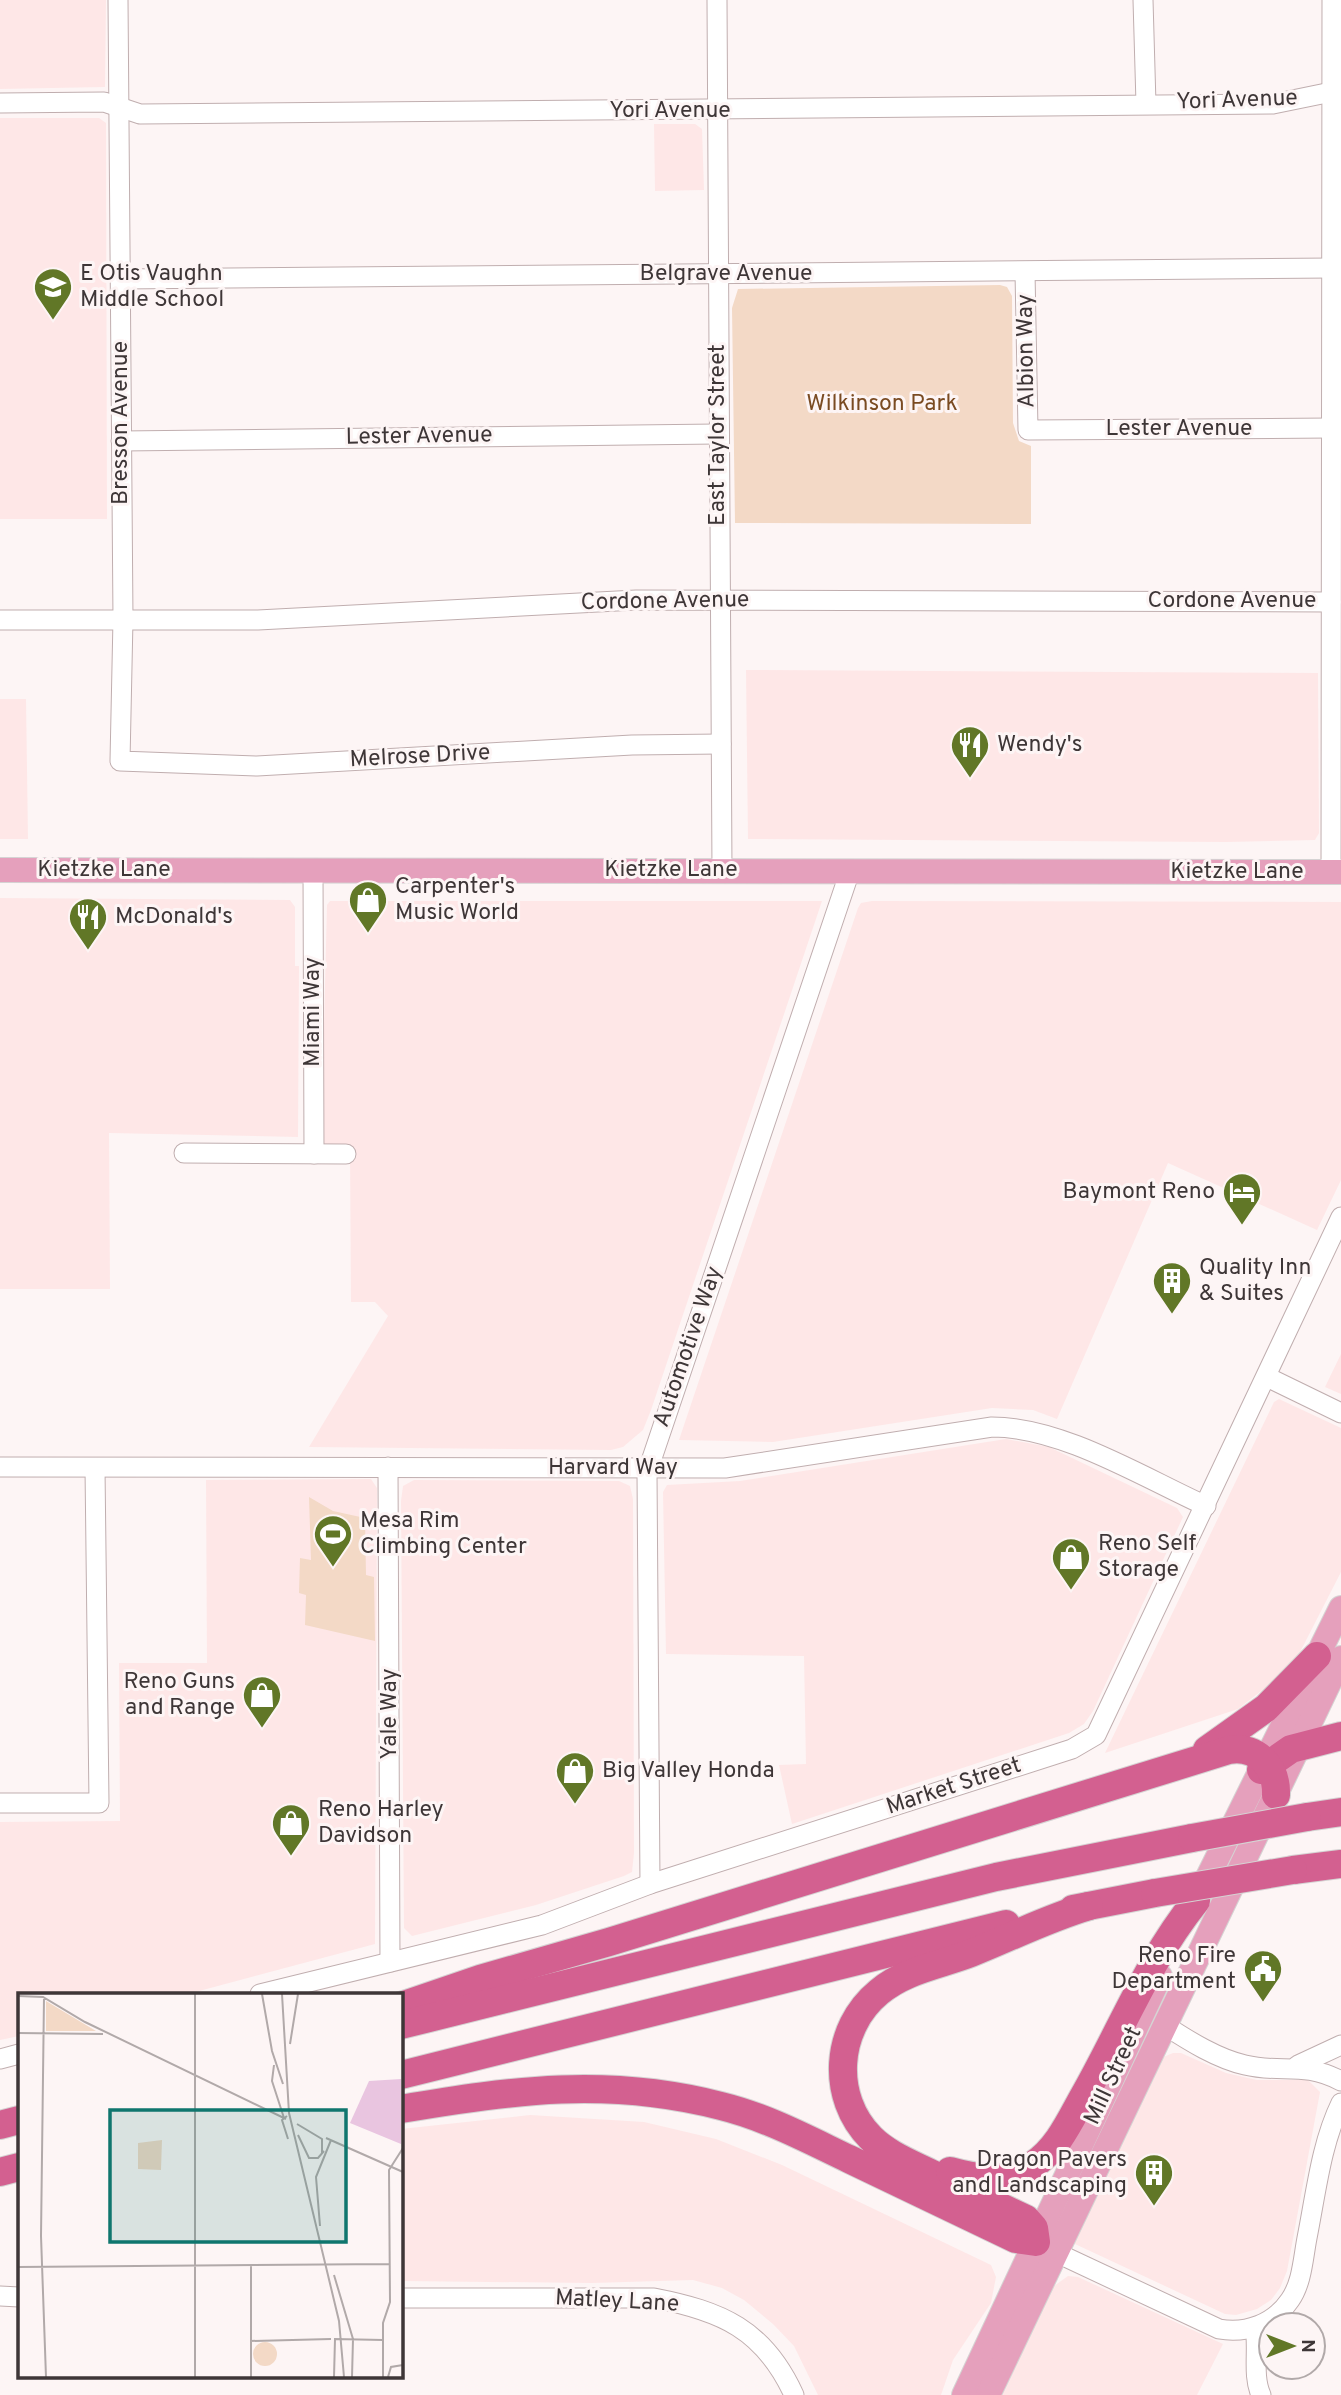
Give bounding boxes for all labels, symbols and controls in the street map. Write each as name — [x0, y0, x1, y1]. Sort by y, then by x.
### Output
street label: Yori Avenue — [1176, 84, 1298, 118]
street label: Yori Avenue — [609, 97, 731, 126]
place label: E Otis Vaughn Middle School — [80, 260, 224, 315]
street label: Belgrave Avenue — [640, 260, 812, 289]
school or university icon: E Otis Vaughn Middle School — [32, 266, 74, 321]
street label: Albion Way — [1012, 294, 1042, 408]
street label: Bresson Avenue — [107, 341, 136, 505]
street label: East Taylor Street — [704, 344, 733, 526]
park label: Wilkinson Park — [806, 390, 958, 419]
street label: Lester Avenue — [1106, 415, 1252, 444]
street label: Lester Avenue — [345, 421, 493, 453]
street label: Cordone Avenue — [580, 586, 750, 618]
street label: Cordone Avenue — [1148, 587, 1316, 616]
restaurant icon: Wendy's — [949, 724, 991, 779]
place label: Wendy's — [997, 731, 1083, 760]
street label: Melrose Drive — [349, 739, 491, 775]
street label: Kietzke Lane — [37, 856, 171, 885]
street label: Kietzke Lane — [604, 856, 738, 885]
street label: Kietzke Lane — [1170, 858, 1304, 887]
place label: Carpenter's Music World — [395, 873, 519, 928]
shop icon: Carpenter's Music World — [347, 879, 389, 934]
restaurant icon: McDonald's — [67, 896, 109, 951]
place label: McDonald's — [115, 903, 233, 932]
street label: Miami Way — [299, 957, 328, 1067]
hotel icon: Baymont Reno — [1221, 1171, 1263, 1226]
place label: Baymont Reno — [1063, 1178, 1215, 1207]
place label: Quality Inn & Suites — [1199, 1254, 1311, 1309]
building icon: Quality Inn & Suites — [1151, 1260, 1193, 1315]
street label: Automotive Way — [648, 1263, 730, 1431]
street label: Harvard Way — [548, 1454, 678, 1483]
place label: Mesa Rim Climbing Center — [360, 1507, 527, 1562]
sports icon: Mesa Rim Climbing Center — [312, 1513, 354, 1568]
place label: Reno Self Storage — [1098, 1530, 1197, 1585]
shop icon: Reno Self Storage — [1050, 1536, 1092, 1591]
place label: Reno Guns and Range — [123, 1668, 235, 1723]
street label: Yale Way — [376, 1668, 405, 1760]
shop icon: Reno Guns and Range — [241, 1674, 283, 1729]
shop icon: Big Valley Honda — [554, 1750, 596, 1805]
street label: Market Street — [883, 1752, 1025, 1822]
place label: Big Valley Honda — [602, 1757, 775, 1786]
place label: Reno Harley Davidson — [318, 1796, 444, 1851]
shop icon: Reno Harley Davidson — [270, 1802, 312, 1857]
place label: Reno Fire Department — [1111, 1942, 1236, 1997]
public building icon: Reno Fire Department — [1242, 1948, 1284, 2003]
inset map — [18, 1993, 402, 2378]
street label: Mill Street — [1079, 2022, 1149, 2130]
place label: Dragon Pavers and Landscaping — [952, 2146, 1127, 2201]
building icon: Dragon Pavers and Landscaping — [1133, 2152, 1175, 2207]
street label: Matley Lane — [554, 2284, 680, 2320]
north arrow — [1257, 2311, 1327, 2381]
text: N — [1295, 2339, 1319, 2353]

